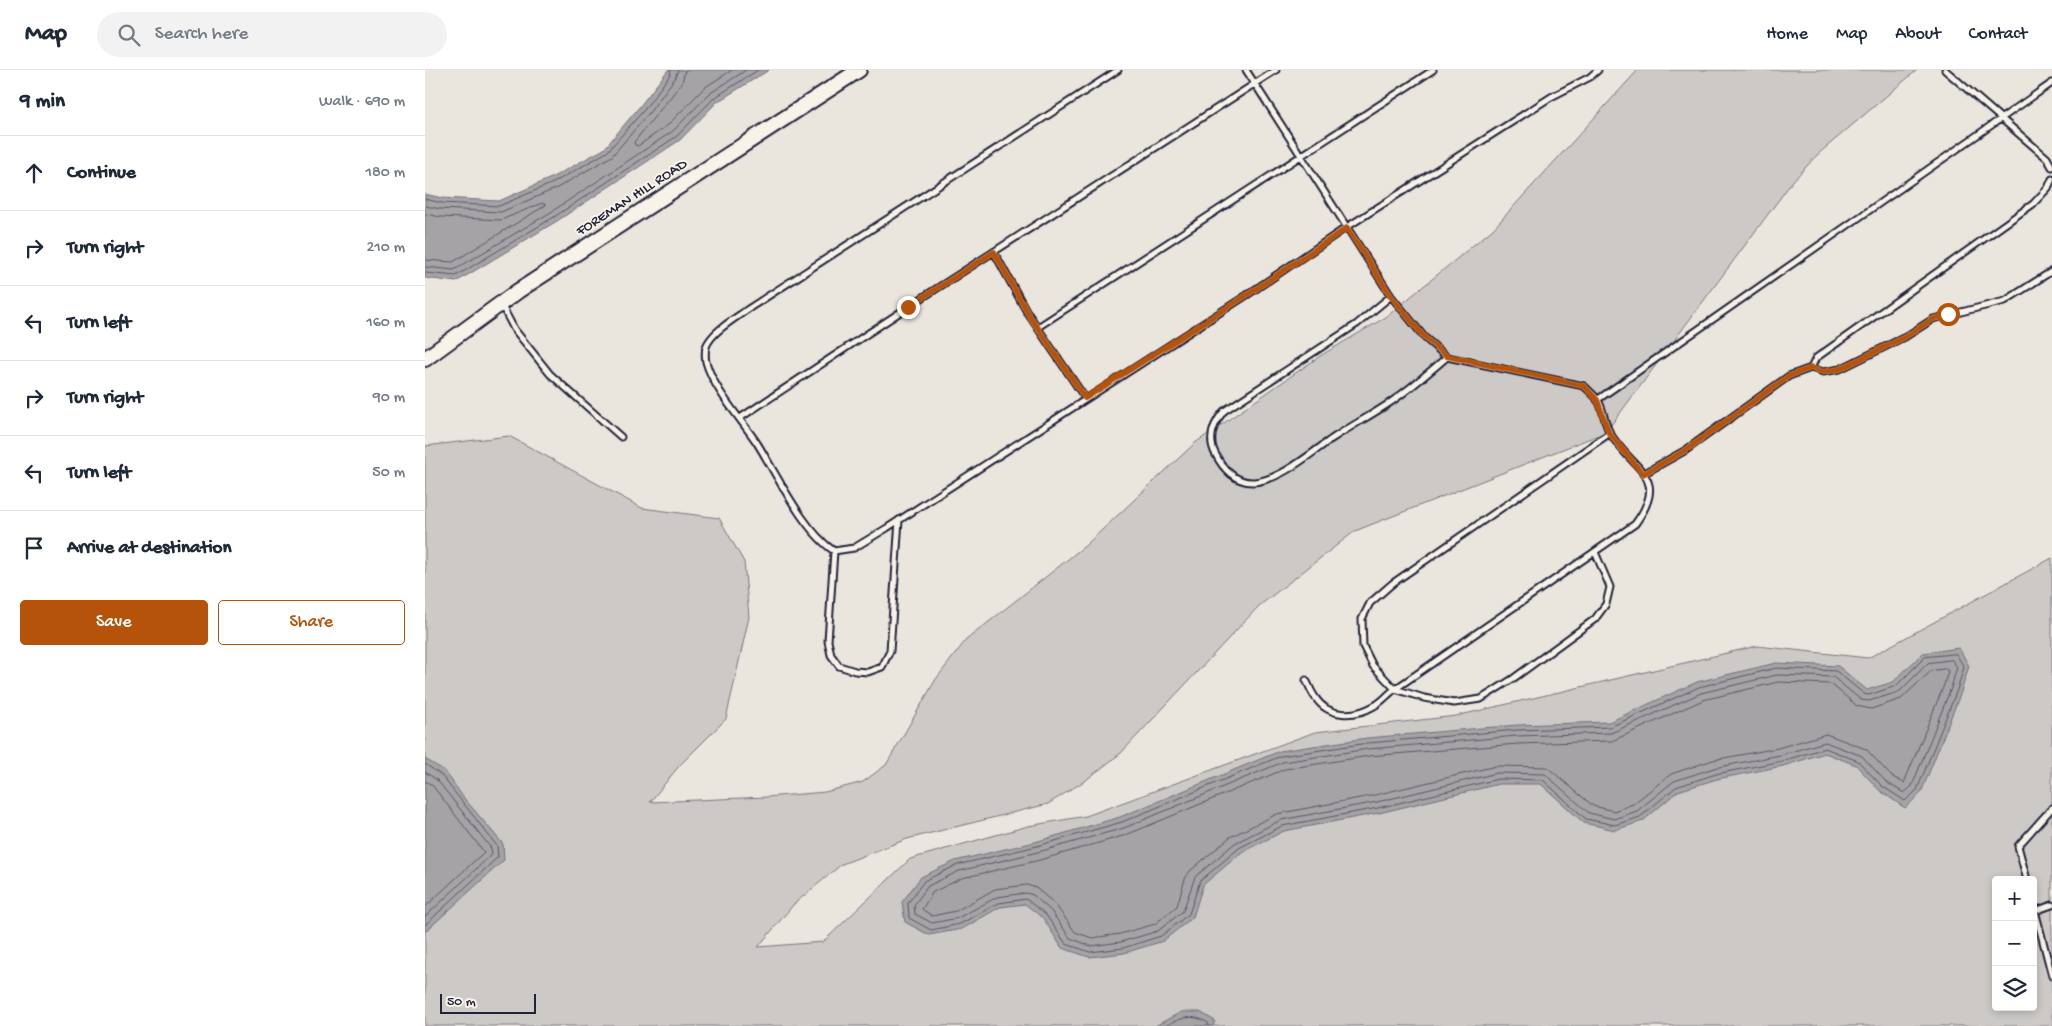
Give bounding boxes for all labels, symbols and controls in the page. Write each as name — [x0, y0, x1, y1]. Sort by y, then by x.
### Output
search box — [97, 12, 447, 57]
text: Map — [25, 20, 67, 49]
icon: search — [115, 21, 143, 49]
text: Search here — [155, 23, 248, 46]
text: Home — [1766, 24, 1808, 45]
text: Map — [1836, 24, 1867, 45]
text: About — [1895, 24, 1941, 45]
text: Contact — [1969, 24, 2027, 45]
text: 9 min — [20, 90, 65, 115]
text: Walk · 690 m — [319, 93, 405, 112]
street label: FOREMAN HILL ROAD — [572, 155, 691, 241]
icon: ahead — [20, 159, 48, 187]
text: Continue — [67, 162, 136, 185]
text: 180 m — [366, 164, 405, 183]
icon: right — [20, 234, 48, 262]
text: Turn right — [67, 237, 143, 260]
text: 210 m — [366, 239, 405, 258]
route end — [897, 296, 920, 319]
route start — [1937, 303, 1960, 326]
icon: left — [20, 309, 48, 337]
text: Turn left — [67, 312, 131, 335]
text: 160 m — [366, 314, 405, 333]
icon: right — [20, 384, 48, 412]
text: Turn right — [67, 387, 143, 410]
text: 90 m — [373, 389, 405, 408]
icon: left — [20, 459, 48, 487]
text: Turn left — [67, 462, 131, 485]
text: 50 m — [372, 464, 405, 483]
icon: arrive — [20, 534, 48, 562]
text: Arrive at destination — [67, 537, 231, 560]
button: Save — [20, 600, 208, 645]
button: Share — [218, 600, 405, 645]
map controls — [1992, 876, 2037, 1011]
button: + — [1992, 876, 2037, 921]
button: − — [1992, 921, 2037, 966]
button: layers — [1992, 966, 2037, 1011]
scale bar — [440, 991, 536, 1014]
text: 50 m — [447, 994, 476, 1011]

